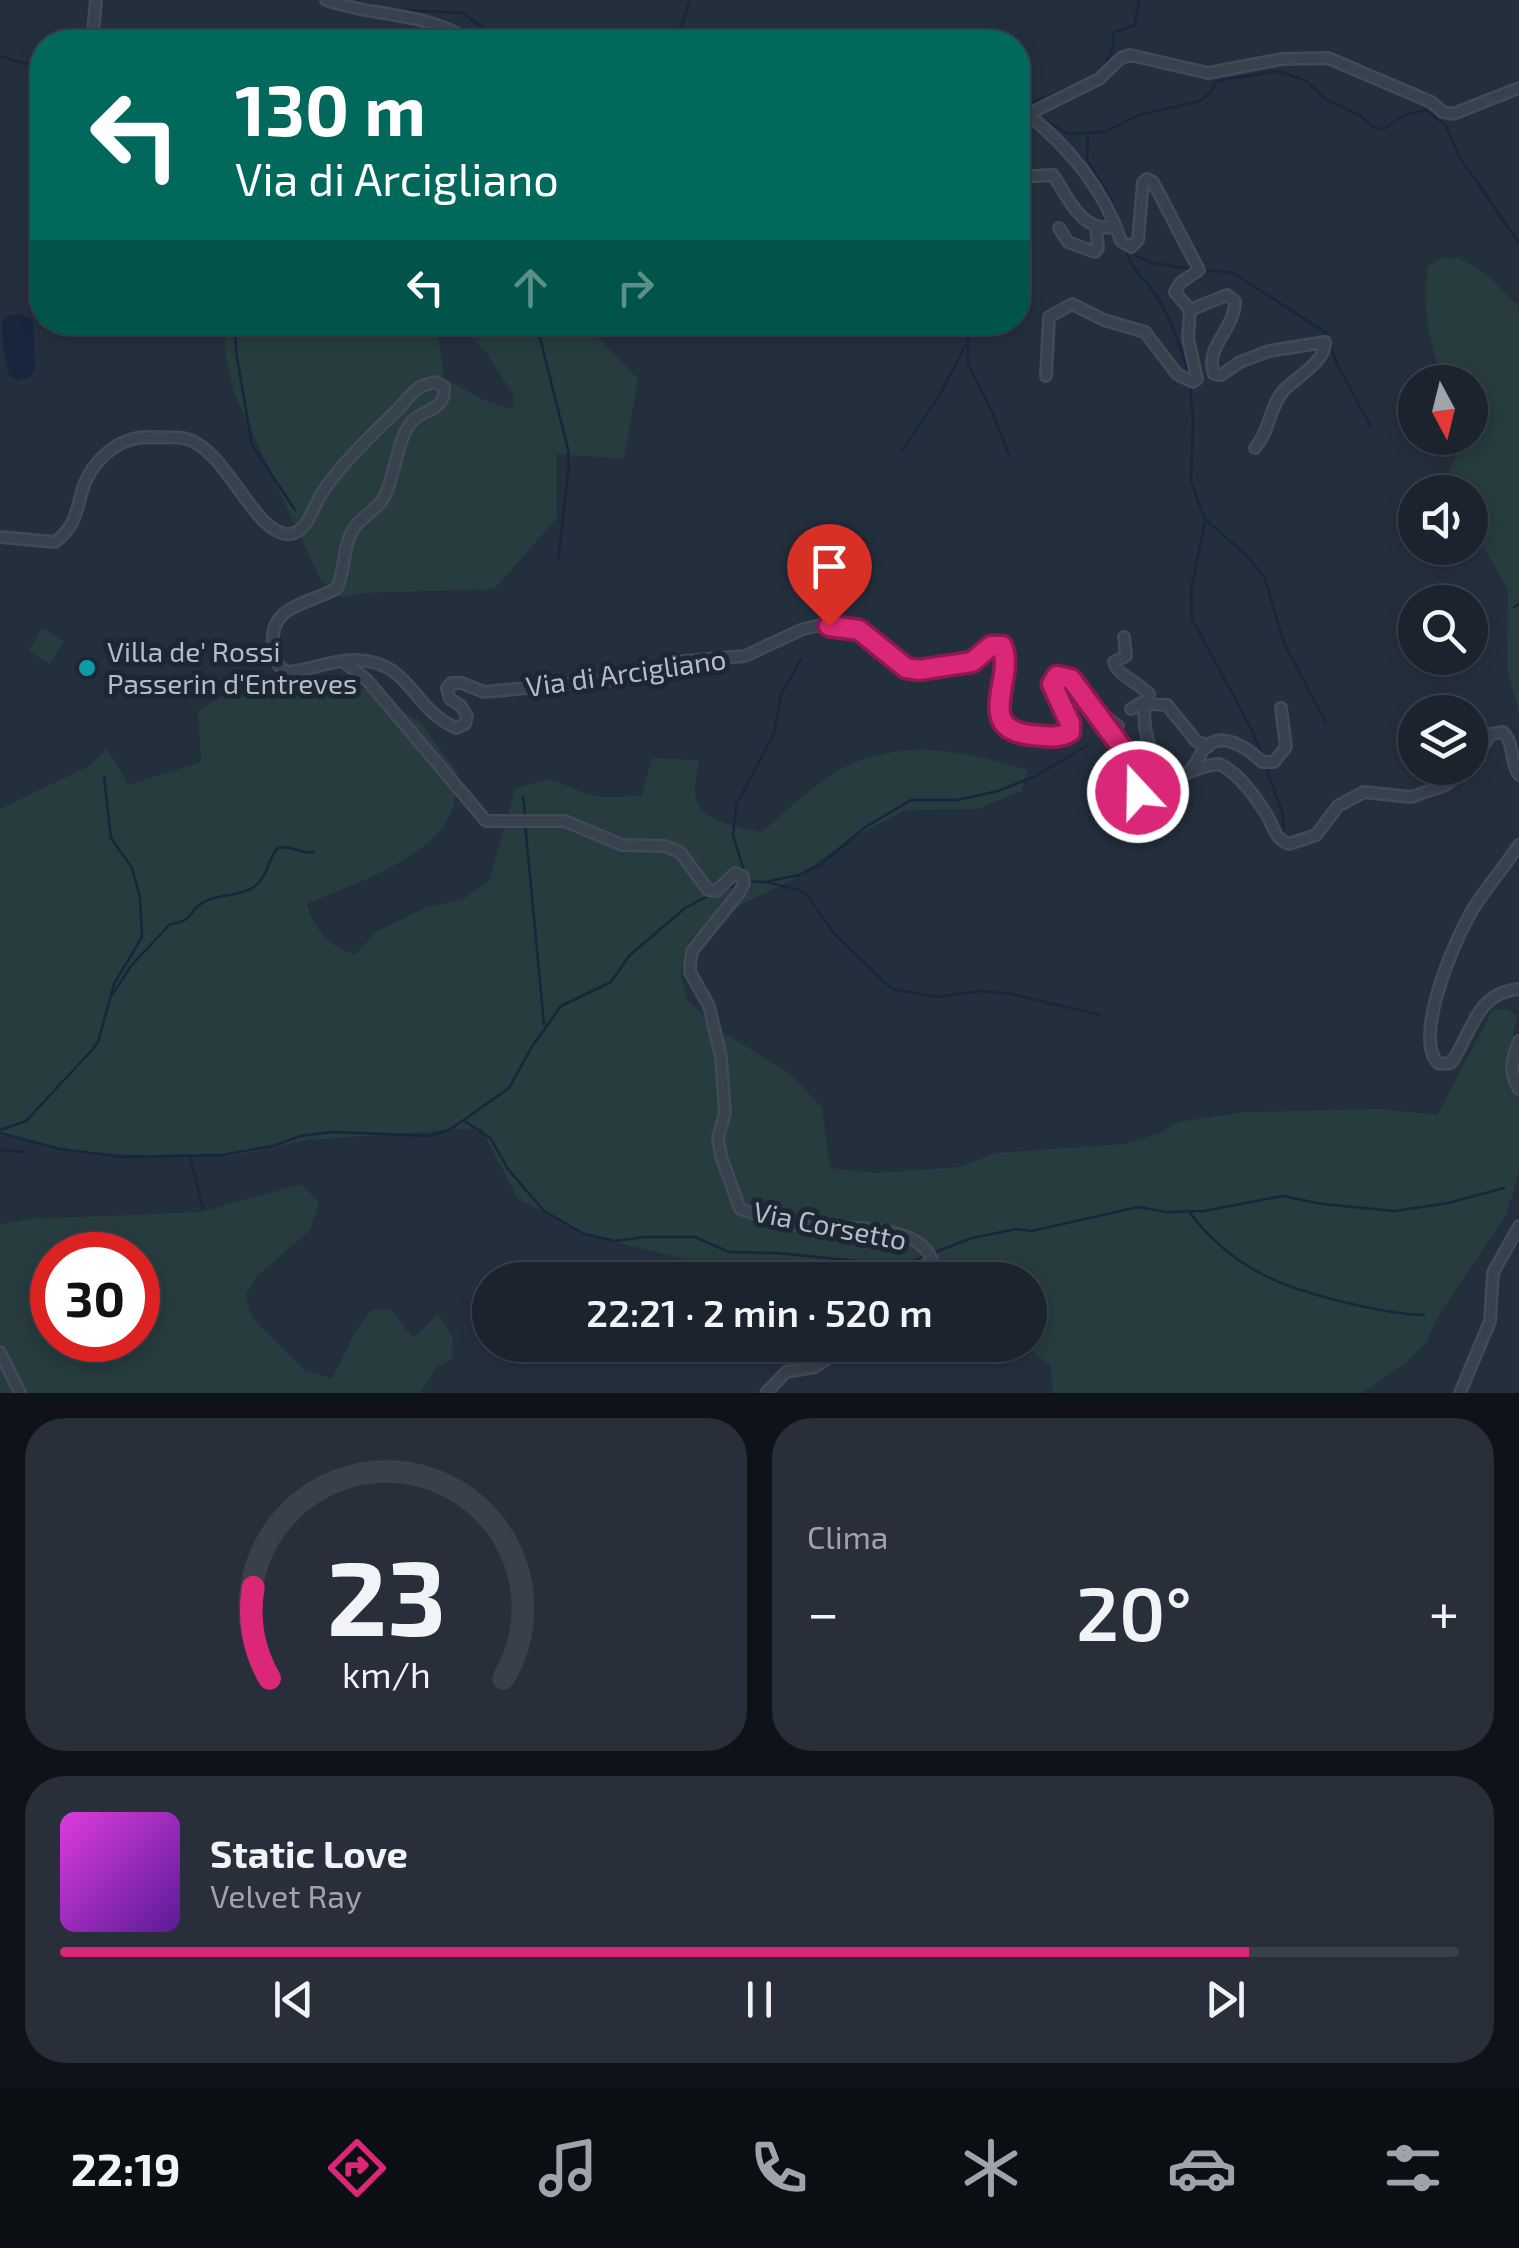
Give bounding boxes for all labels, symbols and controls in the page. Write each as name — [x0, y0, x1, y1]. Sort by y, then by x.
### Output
text: 130 m — [235, 66, 426, 150]
icon: left — [70, 70, 200, 200]
text: Via di Arcigliano — [235, 151, 559, 205]
icon: left — [398, 260, 453, 315]
icon: ahead — [503, 260, 558, 315]
icon: right — [608, 260, 663, 315]
north arrow — [1398, 365, 1488, 455]
map controls — [1398, 365, 1488, 785]
button: sound — [1398, 475, 1488, 565]
pin — [787, 524, 872, 627]
icon: arrive — [802, 539, 857, 594]
button: search — [1398, 585, 1488, 675]
place label: Villa de' Rossi Passerin d'Entreves — [107, 634, 357, 700]
street label: Via di Arcigliano — [524, 641, 728, 703]
marker: Villa de' Rossi Passerin d'Entreves — [76, 657, 98, 679]
button: layers — [1398, 695, 1488, 785]
position arrow — [1086, 740, 1190, 844]
street label: Via Corsetto — [751, 1194, 910, 1257]
speed limit sign: 30 — [30, 1232, 160, 1362]
text: 22:21 · 2 min · 520 m — [586, 1289, 933, 1335]
text: Clima — [807, 1517, 888, 1555]
text: 23 — [326, 1532, 446, 1657]
text: 20° — [1076, 1566, 1192, 1656]
text: − — [807, 1578, 839, 1644]
text: + — [1429, 1578, 1459, 1644]
text: km/h — [342, 1652, 430, 1695]
text: Static Love — [210, 1830, 408, 1876]
text: Velvet Ray — [210, 1876, 362, 1914]
icon: previous — [266, 1972, 321, 2027]
icon: pause — [732, 1972, 787, 2027]
icon: next — [1198, 1972, 1253, 2027]
icon: directions — [322, 2133, 392, 2203]
icon: music — [533, 2133, 603, 2203]
icon: phone — [744, 2133, 814, 2203]
icon: climate — [956, 2133, 1026, 2203]
icon: car — [1167, 2133, 1237, 2203]
icon: filters — [1378, 2133, 1448, 2203]
text: 22:19 — [71, 2141, 181, 2195]

